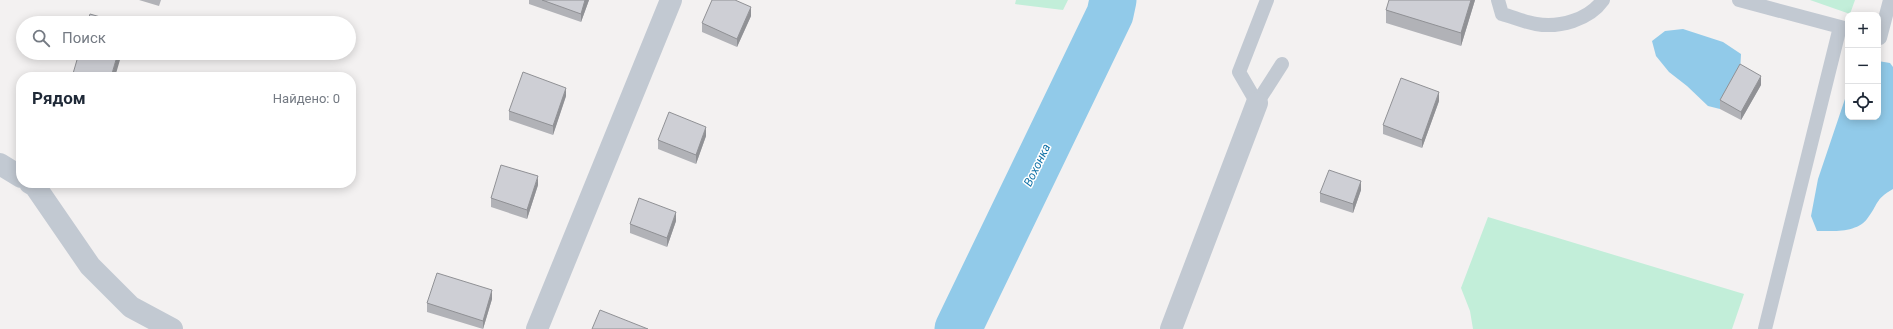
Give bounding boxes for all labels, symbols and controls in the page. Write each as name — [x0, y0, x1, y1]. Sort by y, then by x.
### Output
map controls — [1845, 12, 1881, 120]
button: + — [1845, 12, 1881, 48]
search box — [16, 16, 356, 60]
icon: search — [30, 27, 52, 49]
text: Поиск — [62, 29, 106, 47]
button: − — [1845, 48, 1881, 84]
button: locate — [1845, 84, 1881, 120]
text: Рядом — [32, 88, 86, 108]
text: Найдено: 0 — [273, 91, 340, 106]
water label: Вохонка — [1021, 142, 1053, 188]

